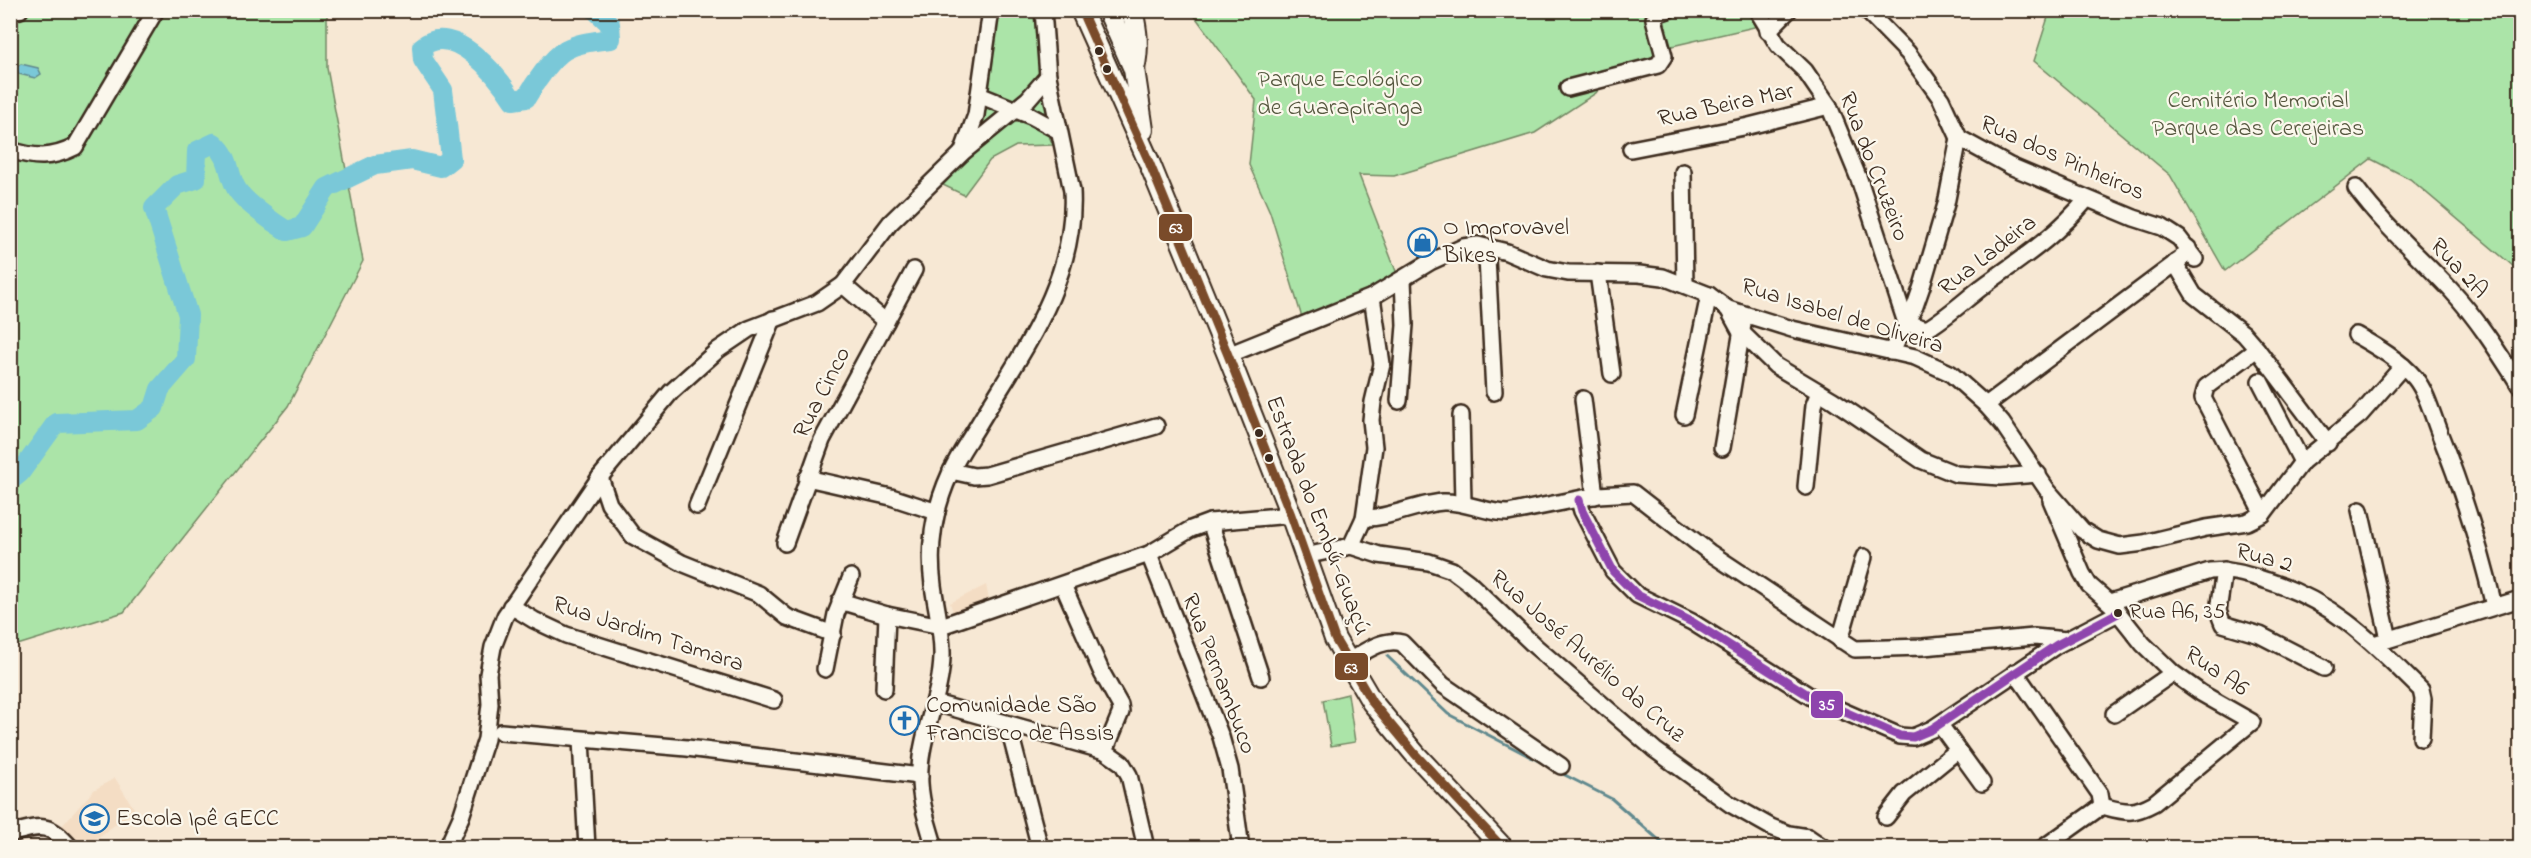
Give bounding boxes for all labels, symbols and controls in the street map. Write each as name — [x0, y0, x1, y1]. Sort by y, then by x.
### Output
unlabelled marker — [1093, 45, 1105, 57]
unlabelled marker — [1101, 63, 1113, 75]
park label: Parque Ecológico de Guarapiranga — [1257, 63, 1423, 126]
street label: Rua Beira Mar — [1655, 74, 1798, 138]
park label: Cemitério Memorial Parque das Cerejeiras — [2152, 84, 2364, 147]
street label: Rua do Cruzeiro — [1828, 87, 1918, 247]
street label: Rua dos Pinheiros — [1974, 107, 2150, 211]
street label: Rua Ladeira — [1931, 206, 2045, 306]
place label: O Improvavel Bikes — [1442, 211, 1569, 274]
line badge: 63 — [1158, 213, 1193, 242]
text: 63 — [1168, 217, 1183, 241]
shop icon: O Improvavel Bikes — [1406, 226, 1438, 258]
street label: Rua 2A — [2420, 231, 2496, 307]
street label: Rua Isabel de Oliveira — [1736, 270, 1948, 364]
street label: Rua Cinco — [785, 341, 861, 445]
street label: Estrada do Embú-Guaçú — [1255, 391, 1379, 641]
unlabelled marker — [1253, 427, 1265, 439]
unlabelled marker — [1263, 452, 1275, 464]
street label: Rua 2 — [2232, 535, 2297, 583]
street label: Rua José Aurélio da Cruz — [1481, 562, 1693, 753]
street label: Rua Jardim Tamara — [548, 588, 748, 682]
street label: Rua Pernambuco — [1171, 589, 1265, 759]
place label: Rua A6, 35 — [2129, 597, 2225, 629]
marker: Rua A6, 35 — [2112, 607, 2124, 619]
street label: Rua A6 — [2177, 638, 2256, 707]
line badge: 63 — [1334, 652, 1369, 681]
text: 63 — [1343, 657, 1358, 681]
place label: Comunidade São Francisco de Assis — [925, 689, 1114, 752]
line badge: 35 — [1810, 690, 1844, 719]
text: 35 — [1818, 694, 1836, 718]
church icon: Comunidade São Francisco de Assis — [889, 704, 921, 736]
place label: Escola Ipê GECC — [116, 802, 279, 837]
school or university icon: Escola Ipê GECC — [79, 803, 111, 835]

